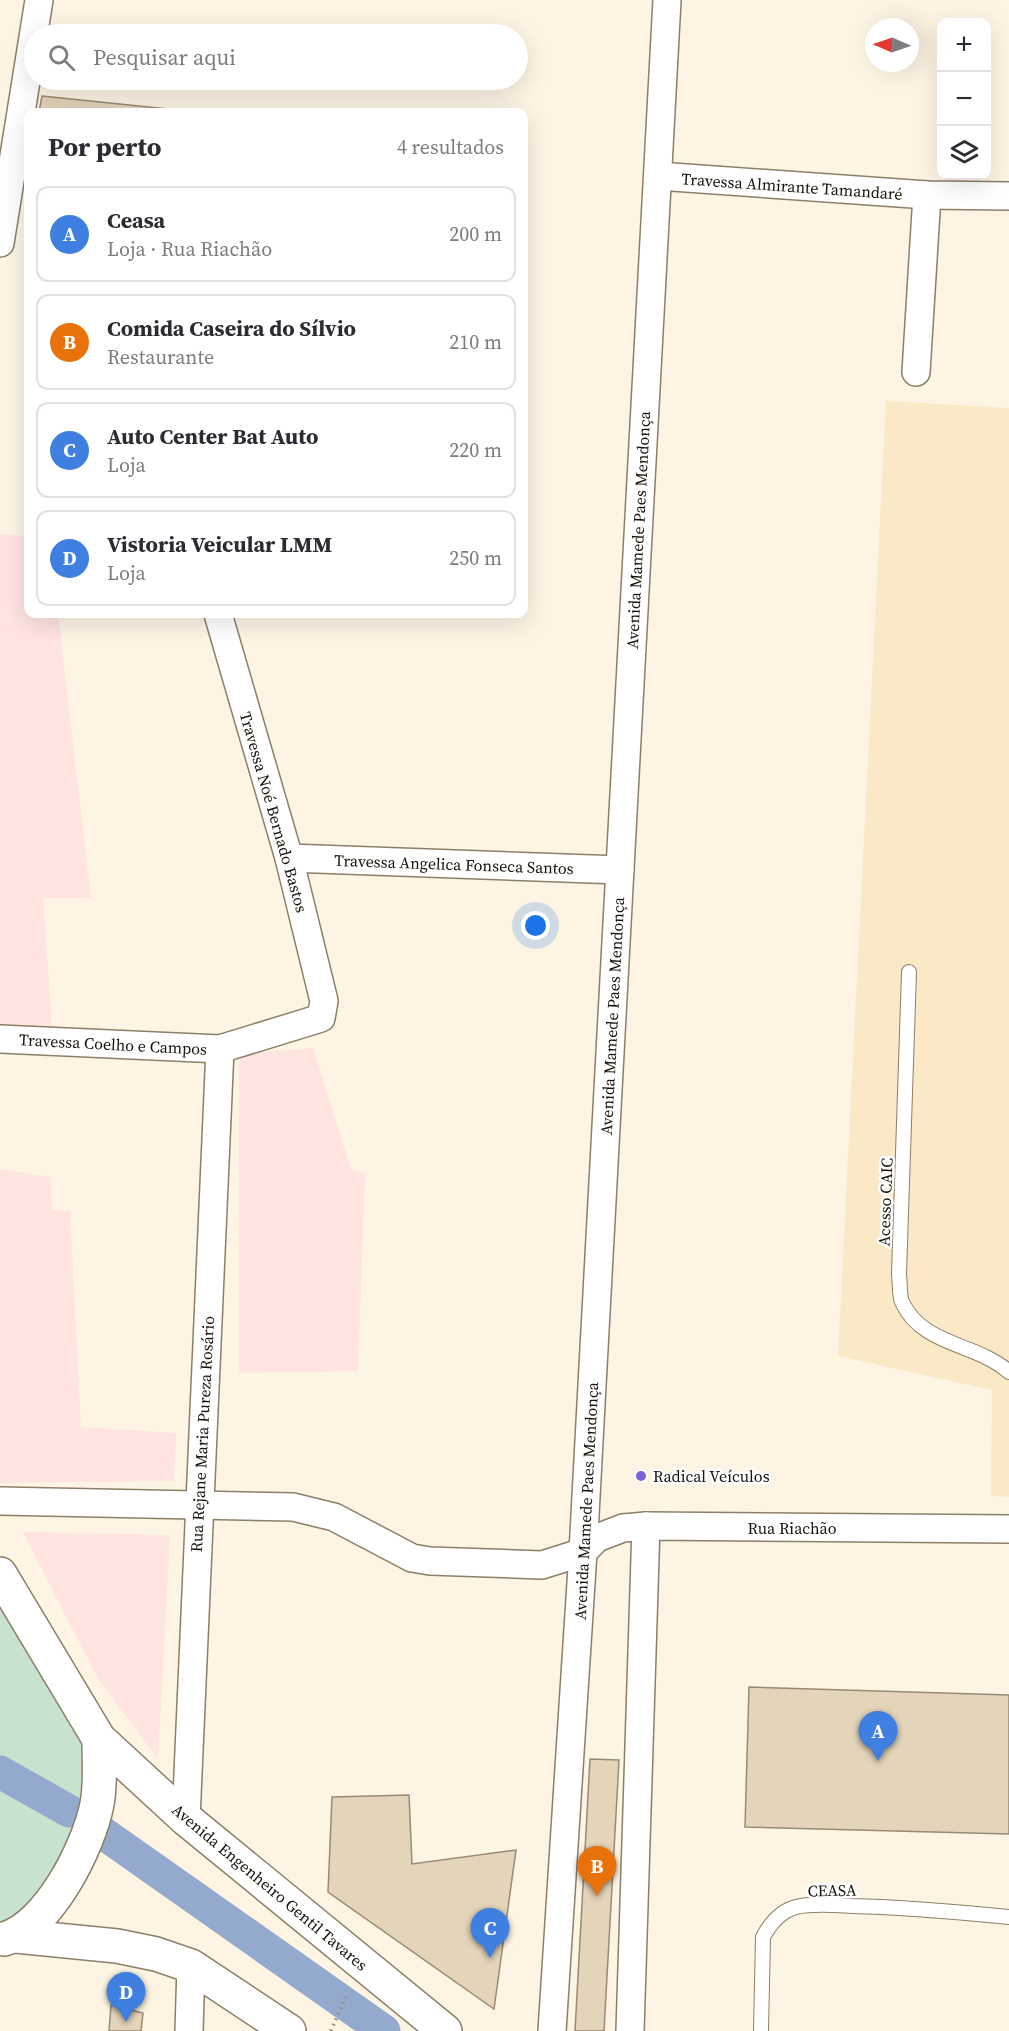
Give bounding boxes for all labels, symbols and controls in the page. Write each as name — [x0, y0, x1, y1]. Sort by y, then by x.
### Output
north arrow — [865, 18, 919, 72]
map controls — [937, 18, 991, 180]
button: + — [937, 18, 991, 72]
search box — [24, 24, 528, 90]
icon: search — [45, 41, 78, 74]
text: Pesquisar aqui — [93, 42, 236, 72]
button: − — [937, 72, 991, 126]
button: layers — [937, 126, 991, 180]
text: Por perto — [48, 129, 162, 165]
text: 4 resultados — [397, 133, 504, 161]
street label: Travessa Almirante Tamandaré — [681, 167, 903, 205]
text: Ceasa — [107, 205, 165, 235]
text: A — [63, 220, 76, 248]
text: 200 m — [449, 220, 502, 248]
text: Loja · Rua Riachão — [107, 235, 272, 263]
text: Comida Caseira do Sílvio — [107, 313, 356, 343]
text: B — [63, 328, 76, 356]
text: 210 m — [449, 328, 502, 356]
text: Restaurante — [107, 343, 214, 371]
street label: Avenida Mamede Paes Mendonça — [621, 410, 655, 650]
text: Auto Center Bat Auto — [107, 421, 318, 451]
text: C — [63, 436, 76, 464]
text: 220 m — [449, 436, 502, 464]
text: Loja — [107, 451, 146, 479]
text: Vistoria Veicular LMM — [107, 529, 332, 559]
text: D — [62, 544, 77, 572]
text: 250 m — [449, 544, 502, 572]
text: Loja — [107, 559, 146, 587]
street label: Travessa Noé Bernado Bastos — [235, 709, 313, 915]
street label: Travessa Angelica Fonseca Santos — [334, 849, 574, 879]
street label: Avenida Mamede Paes Mendonça — [595, 896, 629, 1136]
your location — [521, 911, 550, 940]
street label: Travessa Coelho e Campos — [18, 1028, 208, 1060]
street label: Acesso CAIC — [872, 1157, 898, 1247]
street label: Rua Rejane Maria Pureza Rosário — [185, 1315, 219, 1553]
street label: Avenida Mamede Paes Mendonça — [569, 1381, 603, 1621]
place label: Radical Veículos — [653, 1465, 770, 1487]
marker: Radical Veículos — [634, 1469, 648, 1483]
street label: Rua Riachão — [748, 1517, 837, 1539]
pin: A — [858, 1712, 898, 1761]
street label: Avenida Engenheiro Gentil Tavares — [168, 1799, 373, 1976]
pin: B — [578, 1846, 616, 1896]
street label: CEASA — [807, 1879, 857, 1901]
pin: C — [470, 1908, 510, 1958]
pin: D — [106, 1972, 146, 2022]

